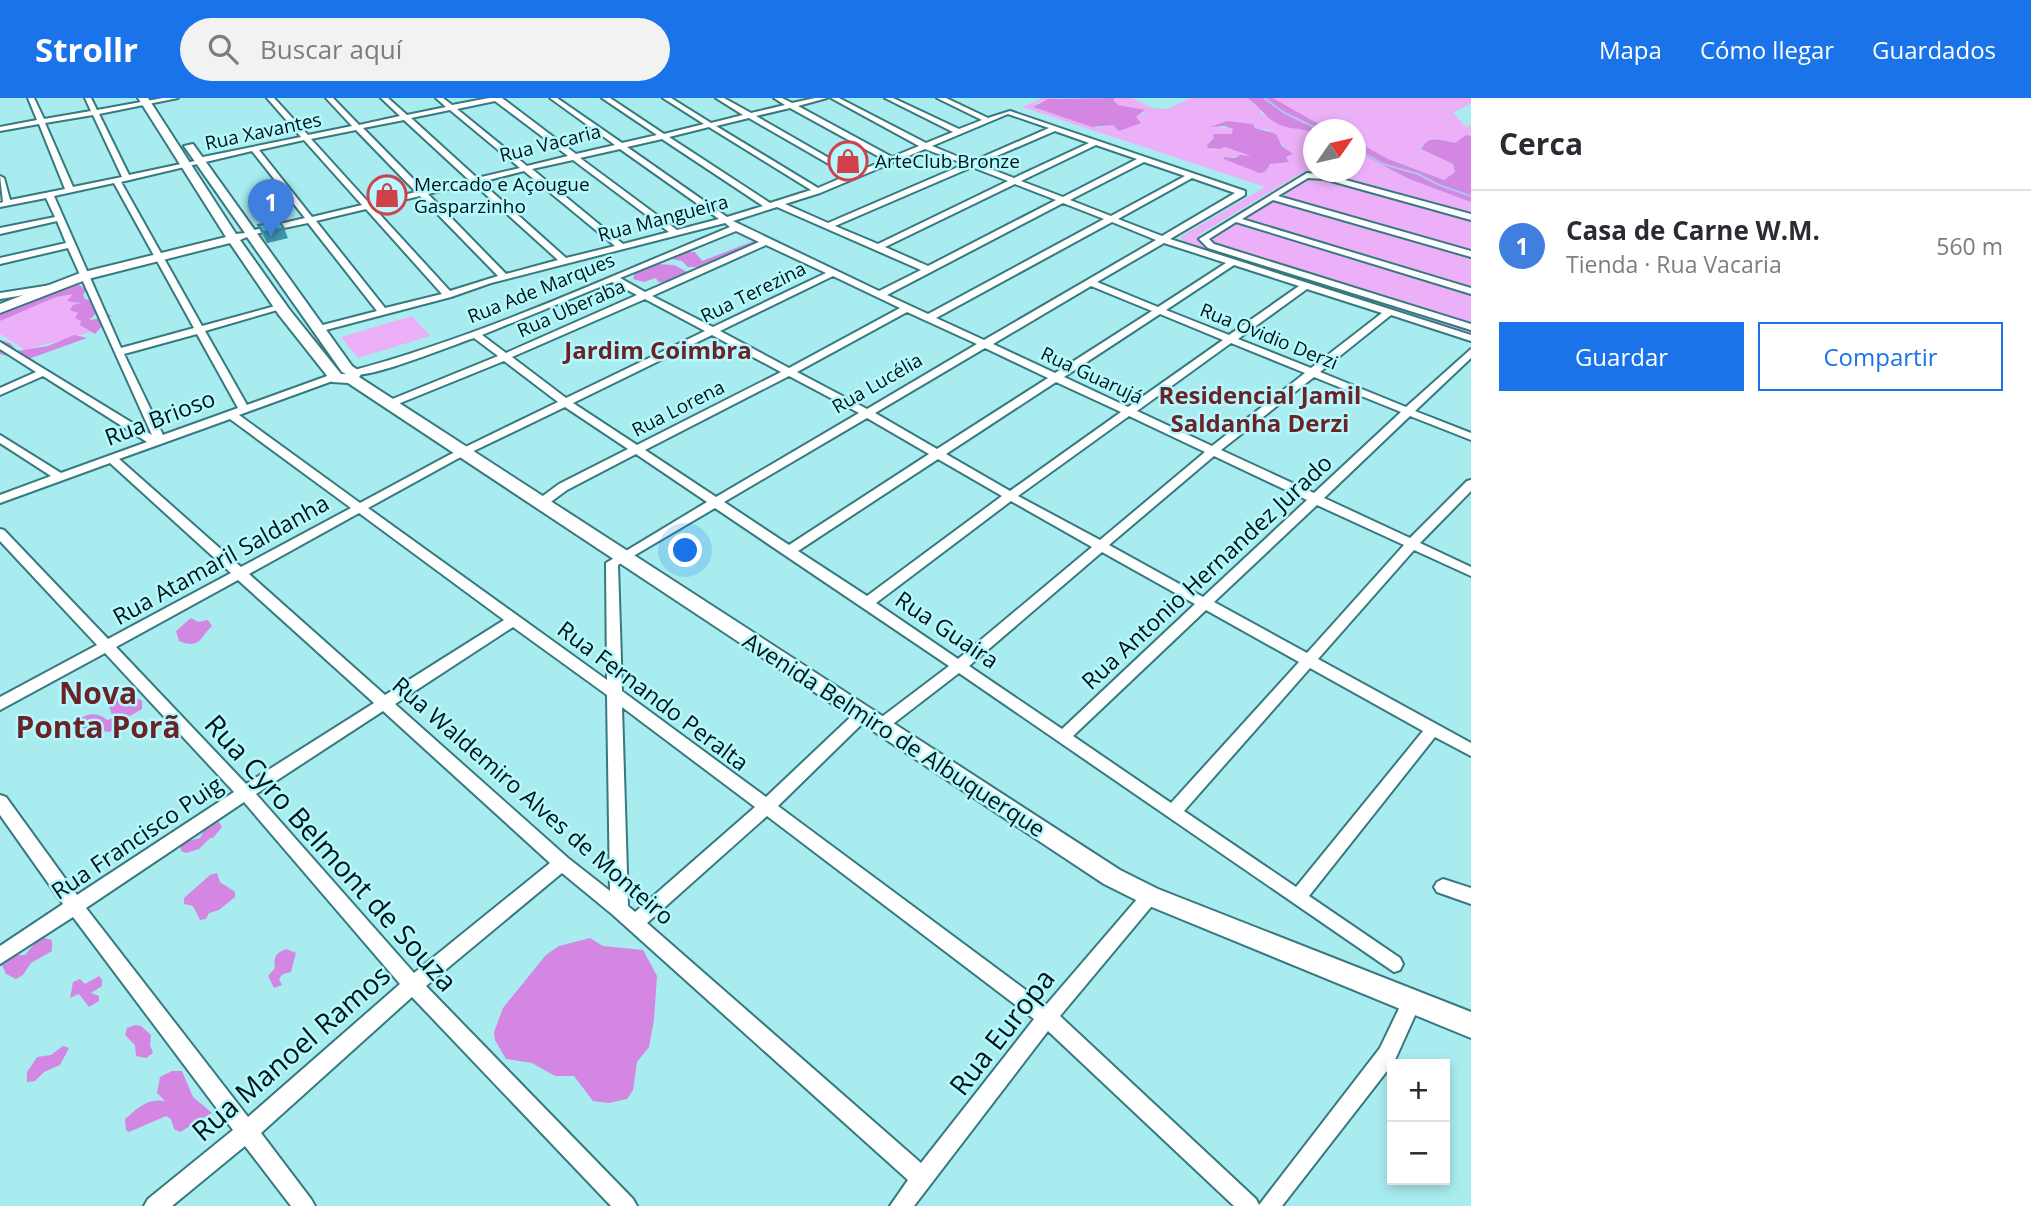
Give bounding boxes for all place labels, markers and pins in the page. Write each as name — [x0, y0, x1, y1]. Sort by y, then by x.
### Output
shop icon: ArteClub Bronze — [827, 140, 869, 182]
place label: ArteClub Bronze — [875, 148, 1020, 174]
place label: Mercado e Açougue Gasparzinho — [414, 171, 590, 219]
shop icon: Mercado e Açougue Gasparzinho — [366, 174, 408, 216]
pin: 1 — [248, 179, 294, 237]

